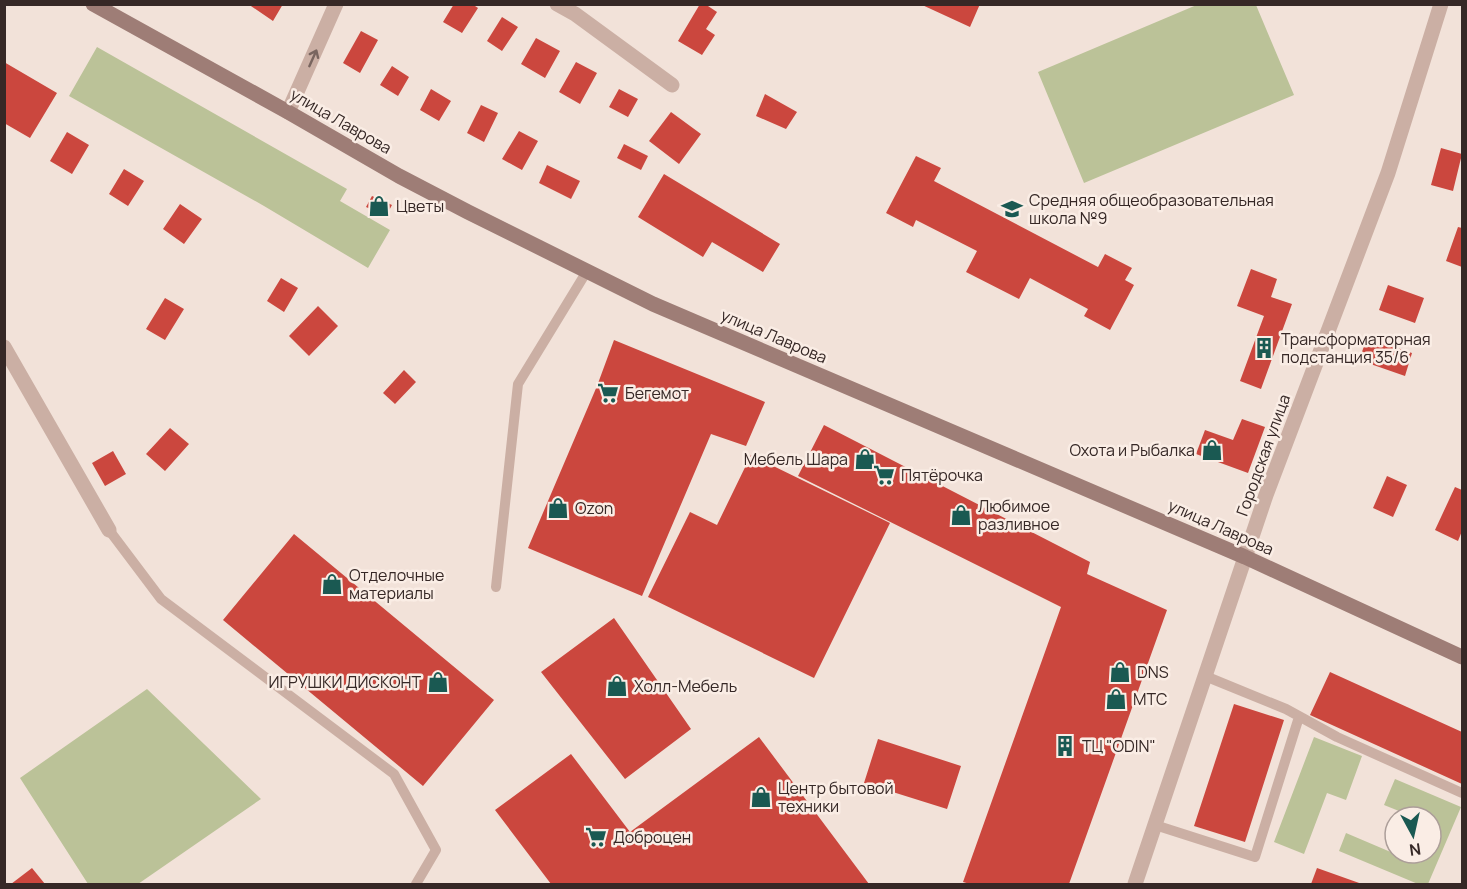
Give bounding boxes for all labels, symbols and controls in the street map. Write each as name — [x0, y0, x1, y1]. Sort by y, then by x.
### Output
one-way arrow — [307, 50, 319, 68]
street label: улица Лаврова — [286, 83, 396, 159]
place label: Средняя общеобразовательная школа №9 — [1029, 189, 1274, 229]
shop icon: Цветы — [367, 194, 391, 218]
place label: Цветы — [396, 195, 444, 217]
school or university icon: Средняя общеобразовательная школа №9 — [1000, 197, 1024, 221]
street label: улица Лаврова — [717, 304, 831, 368]
place label: Трансформаторная подстанция 35/6 — [1281, 328, 1431, 368]
building icon: Трансформаторная подстанция 35/6 — [1252, 336, 1276, 360]
supermarket icon: Бегемот — [596, 381, 620, 405]
place label: Бегемот — [625, 382, 689, 404]
street label: Городская улица — [1231, 391, 1295, 519]
shop icon: Охота и Рыбалка — [1200, 438, 1224, 462]
place label: Охота и Рыбалка — [1070, 439, 1195, 461]
shop icon: Мебель Шара — [853, 447, 877, 471]
place label: Мебель Шара — [744, 448, 848, 470]
supermarket icon: Пятёрочка — [872, 463, 896, 487]
place label: Пятёрочка — [901, 464, 983, 486]
street label: улица Лаврова — [1165, 494, 1277, 560]
place label: Любимое разливное — [978, 495, 1060, 535]
shop icon: Ozon — [546, 496, 570, 520]
place label: Ozon — [575, 497, 613, 519]
shop icon: Любимое разливное — [949, 503, 973, 527]
place label: Отделочные материалы — [349, 564, 444, 604]
shop icon: Отделочные материалы — [320, 572, 344, 596]
shop icon: DNS — [1108, 660, 1132, 684]
place label: DNS — [1137, 661, 1169, 683]
shop icon: ИГРУШКИ ДИСКОНТ — [426, 670, 450, 694]
place label: ИГРУШКИ ДИСКОНТ — [269, 671, 421, 693]
shop icon: Холл-Мебель — [605, 674, 629, 698]
place label: Холл-Мебель — [634, 675, 737, 697]
shop icon: МТС — [1104, 687, 1128, 711]
place label: МТС — [1133, 688, 1167, 710]
building icon: ТЦ "ODIN" — [1053, 734, 1077, 758]
place label: ТЦ "ODIN" — [1082, 735, 1156, 757]
place label: Центр бытовой техники — [778, 777, 894, 817]
shop icon: Центр бытовой техники — [749, 785, 773, 809]
north arrow — [1383, 805, 1443, 865]
supermarket icon: Доброцен — [584, 825, 608, 849]
place label: Доброцен — [613, 826, 691, 848]
text: N — [1408, 838, 1422, 862]

